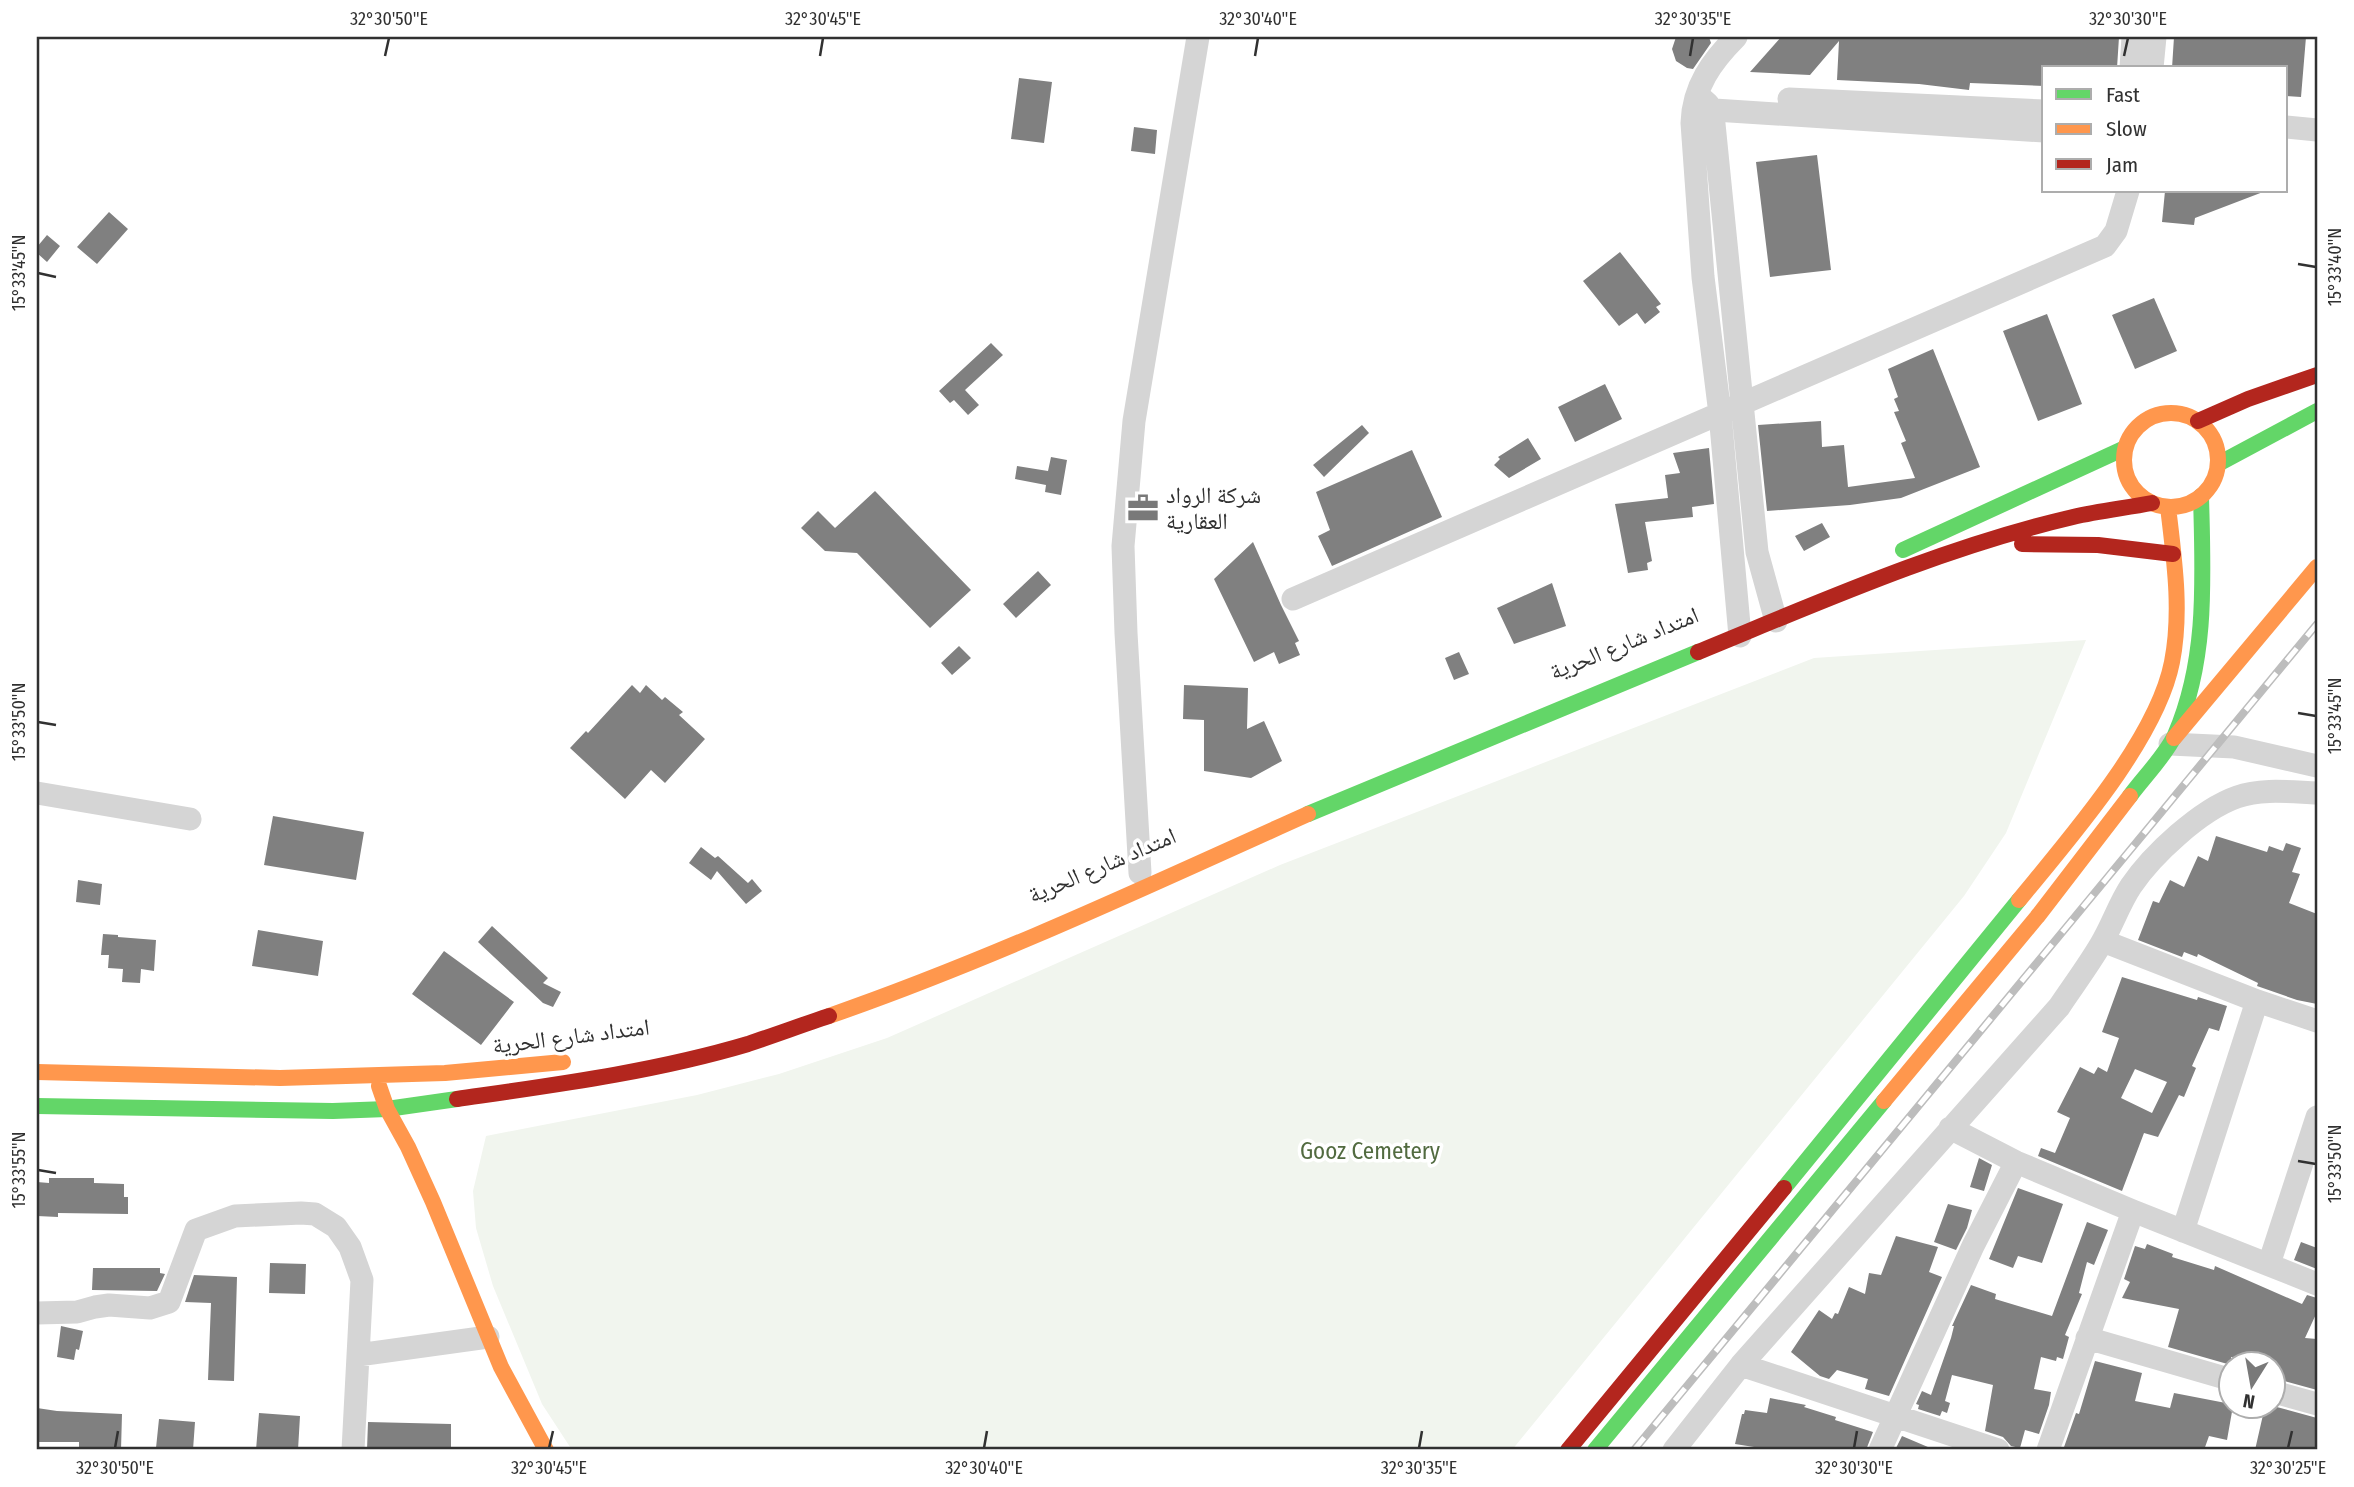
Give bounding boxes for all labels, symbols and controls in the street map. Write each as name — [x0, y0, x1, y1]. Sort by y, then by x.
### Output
text: 32°30'50"E — [350, 8, 428, 30]
text: 32°30'45"E — [785, 8, 861, 30]
text: 32°30'40"E — [1219, 8, 1297, 30]
text: 32°30'35"E — [1655, 8, 1731, 30]
text: 32°30'30"E — [2089, 8, 2167, 30]
legend — [2042, 66, 2288, 192]
text: Fast — [2106, 82, 2140, 108]
text: Slow — [2106, 116, 2147, 142]
text: Jam — [2106, 152, 2138, 178]
text: 15°33'40"N — [2324, 228, 2346, 306]
text: 15°33'45"N — [8, 235, 30, 311]
place label: شركة الرواد العقارية — [1166, 481, 1261, 535]
office icon: شركة الرواد العقارية — [1126, 491, 1160, 525]
street label: امتداد شارع الحرية — [1546, 600, 1703, 686]
text: 15°33'45"N — [2324, 678, 2346, 754]
text: 15°33'50"N — [8, 683, 30, 761]
street label: امتداد شارع الحرية — [1024, 821, 1181, 910]
street label: امتداد شارع الحرية — [491, 1012, 651, 1061]
text: 15°33'50"N — [2324, 1125, 2346, 1203]
text: 15°33'55"N — [8, 1131, 30, 1209]
park label: Gooz Cemetery — [1300, 1137, 1441, 1165]
north arrow — [2218, 1350, 2288, 1420]
text: N — [2241, 1389, 2257, 1414]
text: 32°30'50"E — [76, 1457, 154, 1479]
text: 32°30'45"E — [511, 1457, 587, 1479]
text: 32°30'40"E — [945, 1457, 1023, 1479]
text: 32°30'35"E — [1381, 1457, 1457, 1479]
text: 32°30'30"E — [1815, 1457, 1893, 1479]
text: 32°30'25"E — [2250, 1457, 2326, 1479]

